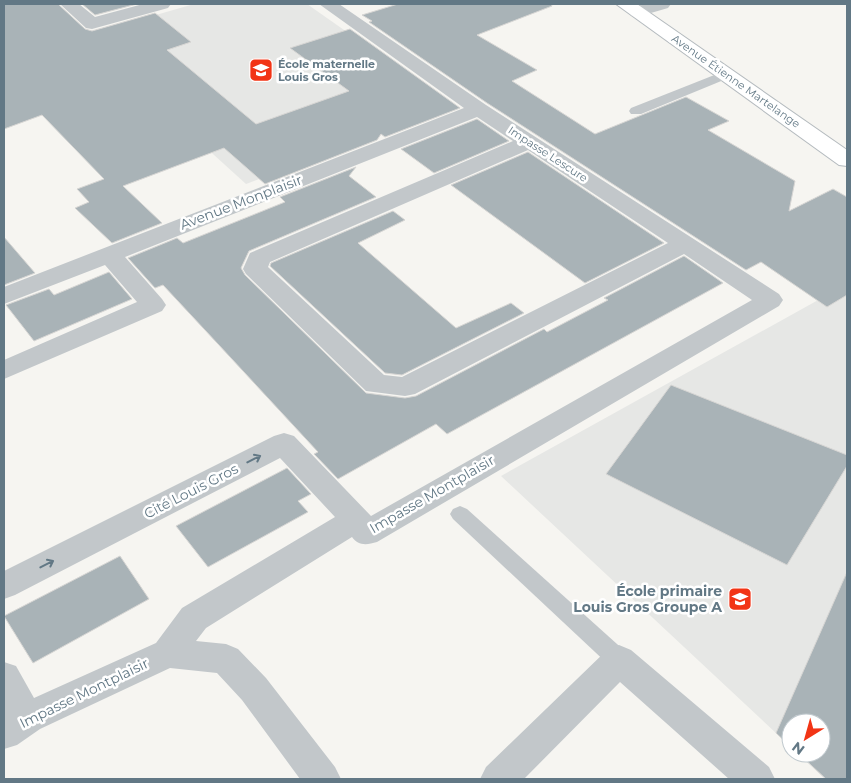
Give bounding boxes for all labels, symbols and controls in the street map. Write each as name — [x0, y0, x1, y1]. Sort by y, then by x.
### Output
street label: Avenue Étienne Martelange — [669, 31, 803, 131]
school or university icon: École maternelle Louis Gros — [248, 57, 274, 83]
place label: École maternelle Louis Gros — [278, 57, 375, 84]
street label: Impasse Lescure — [506, 123, 591, 185]
street label: Avenue Monplaisir — [177, 170, 305, 234]
street label: Impasse Montplaisir — [366, 451, 498, 537]
one-way arrow — [247, 454, 262, 464]
street label: Cité Louis Gros — [141, 459, 241, 523]
one-way arrow — [39, 559, 54, 568]
place label: École primaire Louis Gros Groupe A — [573, 582, 722, 616]
school or university icon: École primaire Louis Gros Groupe A — [727, 586, 753, 612]
street label: Impasse Montplaisir — [17, 654, 152, 732]
north arrow — [781, 713, 831, 763]
text: N — [788, 738, 808, 759]

